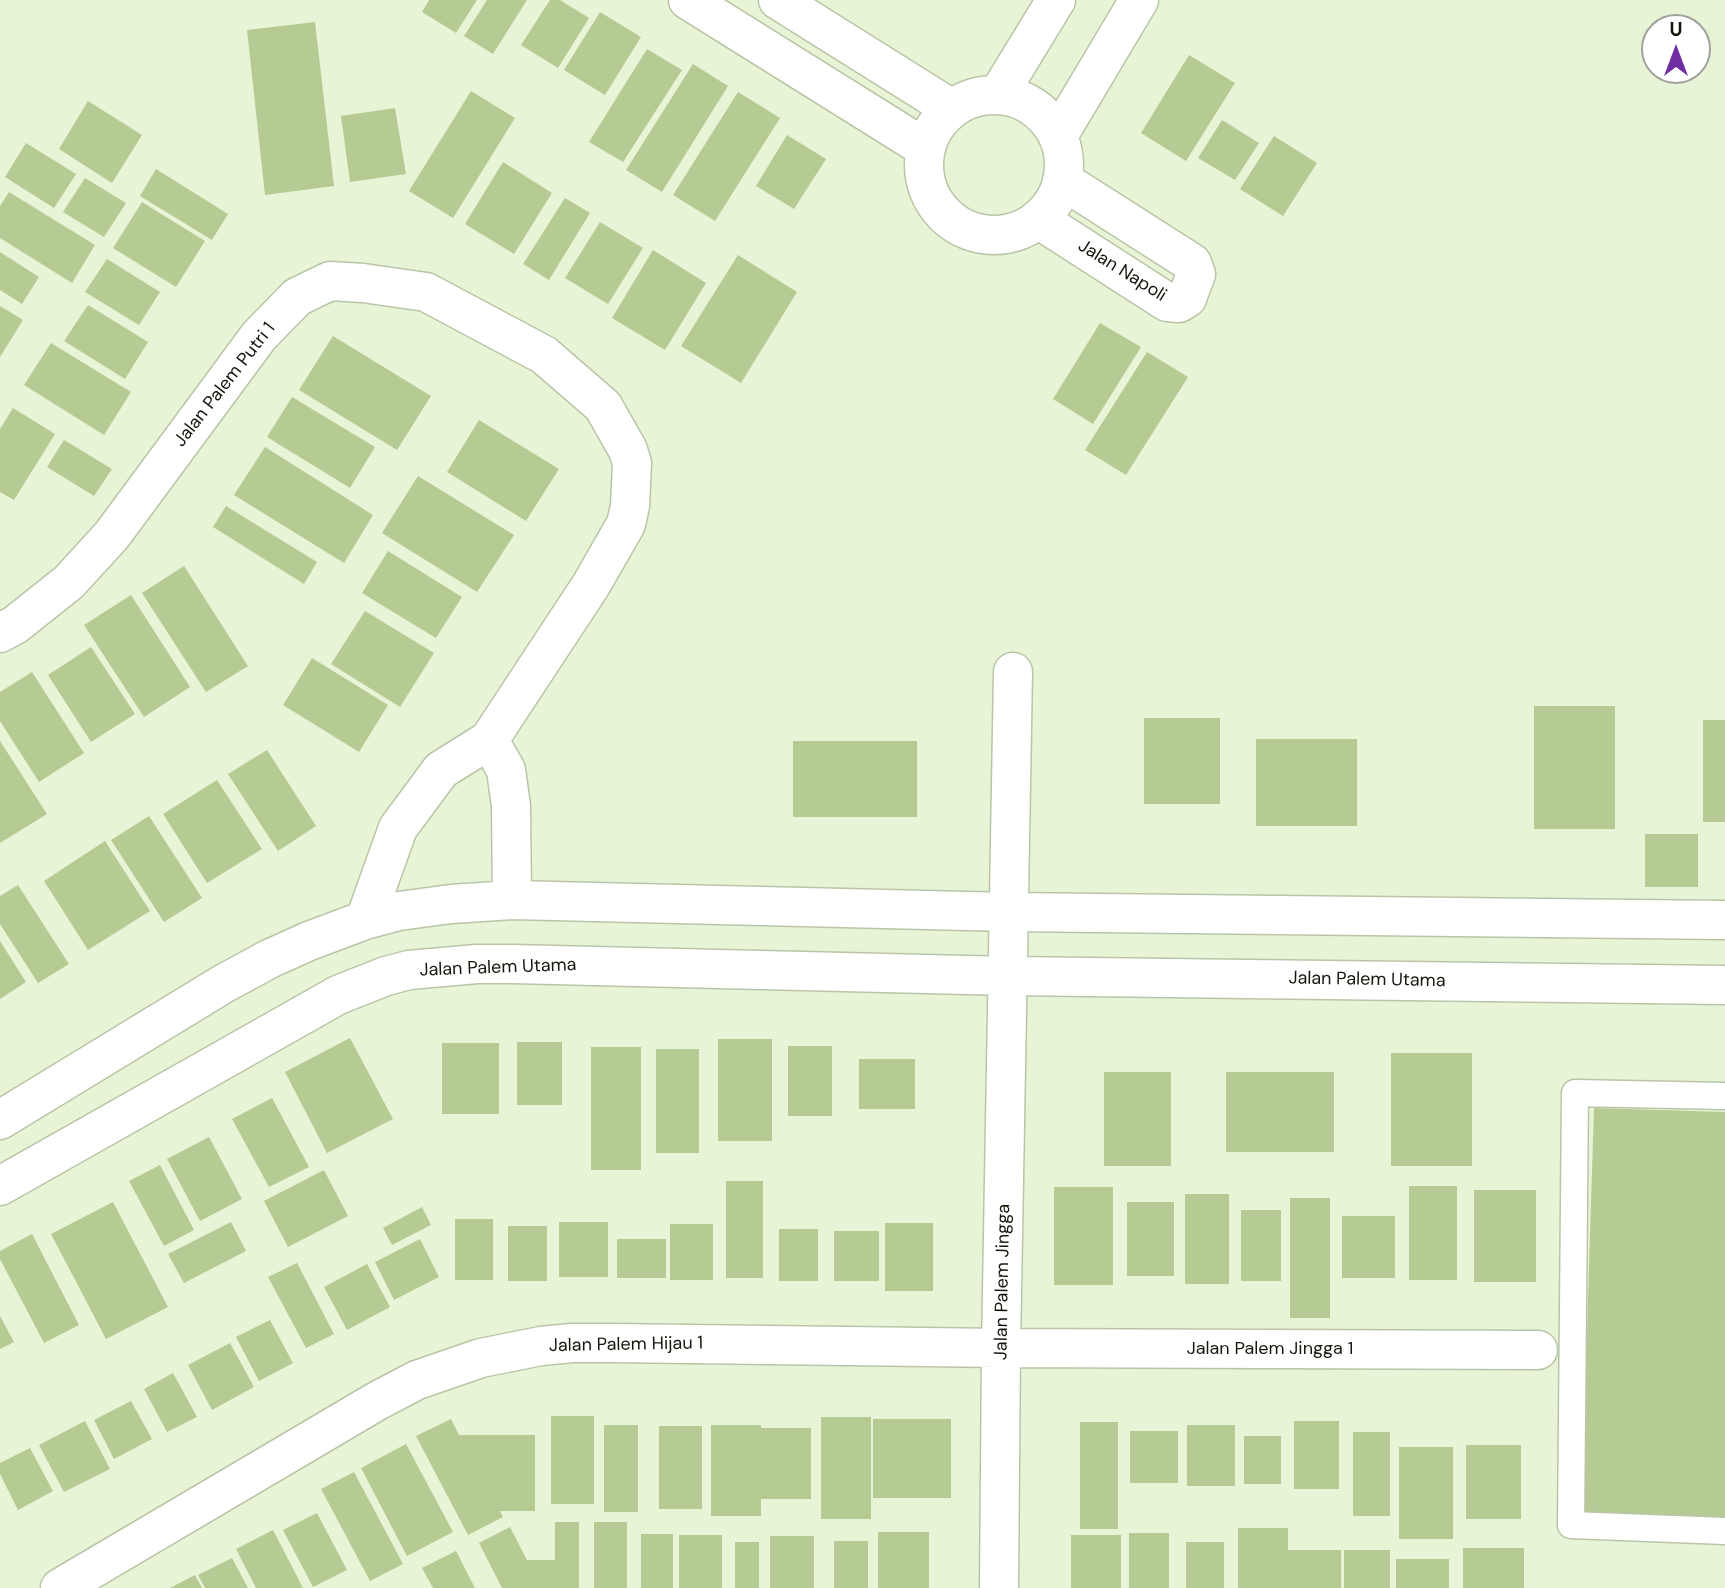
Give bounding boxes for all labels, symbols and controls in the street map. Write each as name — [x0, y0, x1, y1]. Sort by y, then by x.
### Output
north arrow — [1641, 14, 1711, 84]
text: U — [1669, 17, 1683, 42]
street label: Jalan Napoli — [1074, 235, 1170, 307]
street label: Jalan Palem Putri 1 — [170, 319, 280, 451]
street label: Jalan Palem Utama — [419, 954, 577, 982]
street label: Jalan Palem Utama — [1288, 968, 1446, 992]
street label: Jalan Palem Jingga — [991, 1204, 1015, 1360]
street label: Jalan Palem Hijau 1 — [549, 1333, 703, 1357]
street label: Jalan Palem Jingga 1 — [1187, 1338, 1353, 1360]

